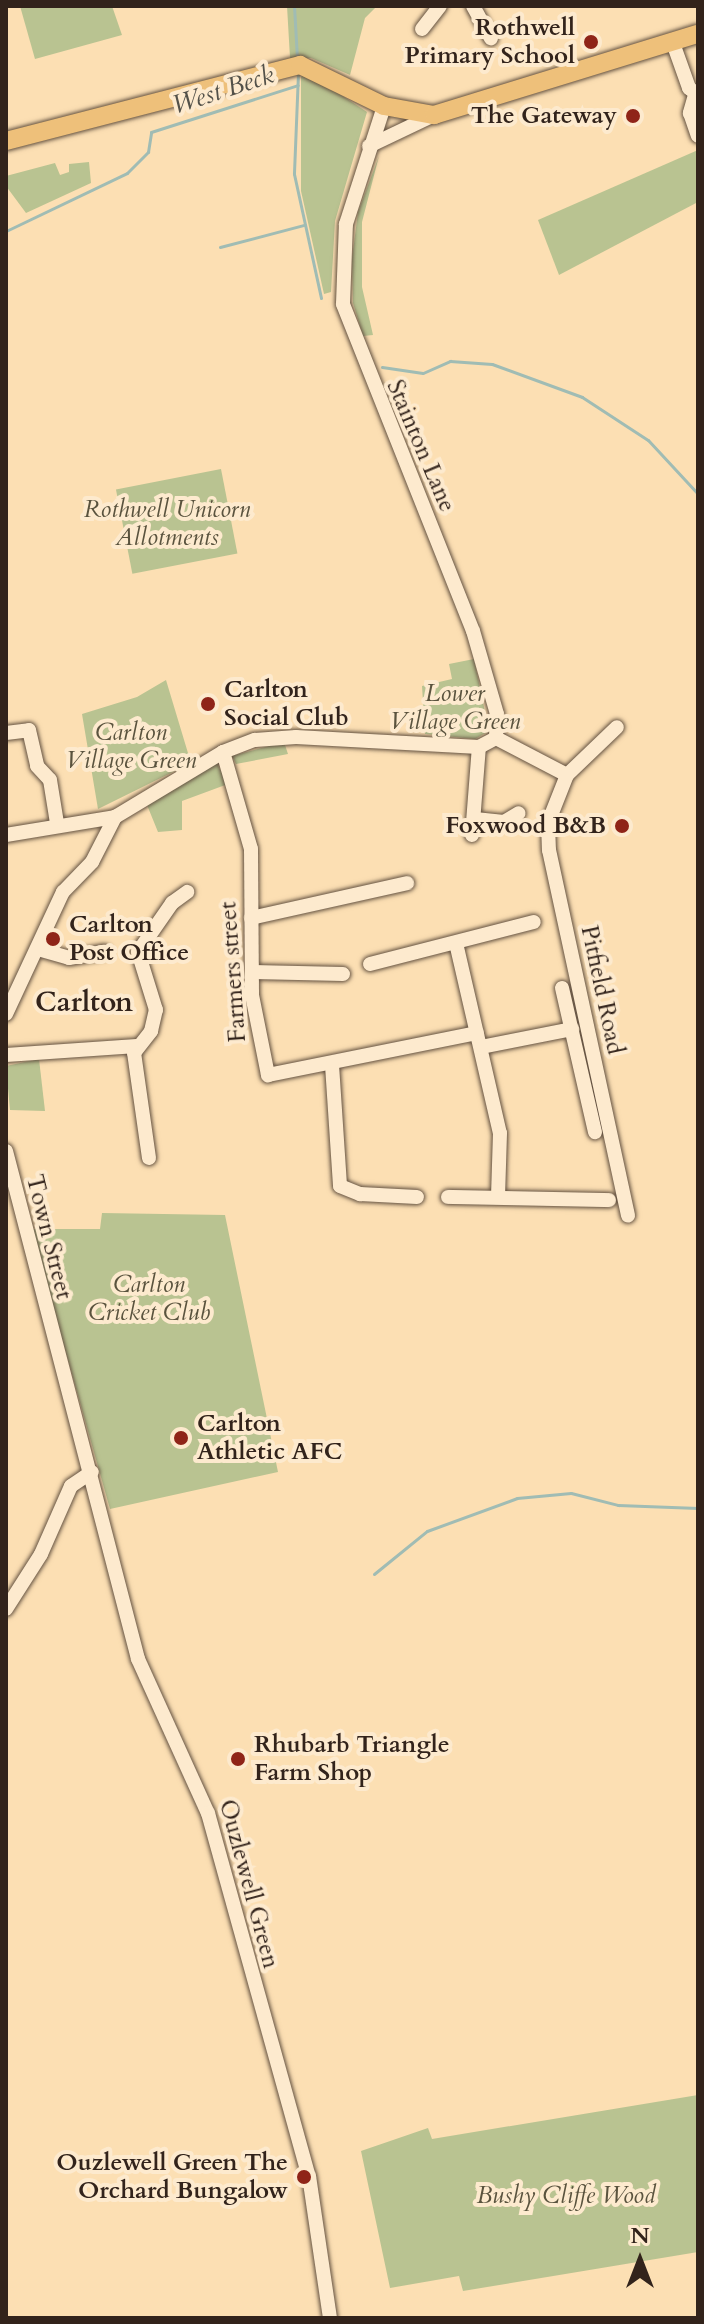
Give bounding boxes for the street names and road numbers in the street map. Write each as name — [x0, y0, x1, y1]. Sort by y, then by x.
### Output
street label: Stainton Lane — [380, 376, 462, 516]
street label: Farmers street — [214, 901, 252, 1043]
street label: Pitfield Road — [574, 923, 630, 1057]
street label: Town Street — [20, 1172, 78, 1302]
street label: Ouzlewell Green — [213, 1796, 285, 1972]

